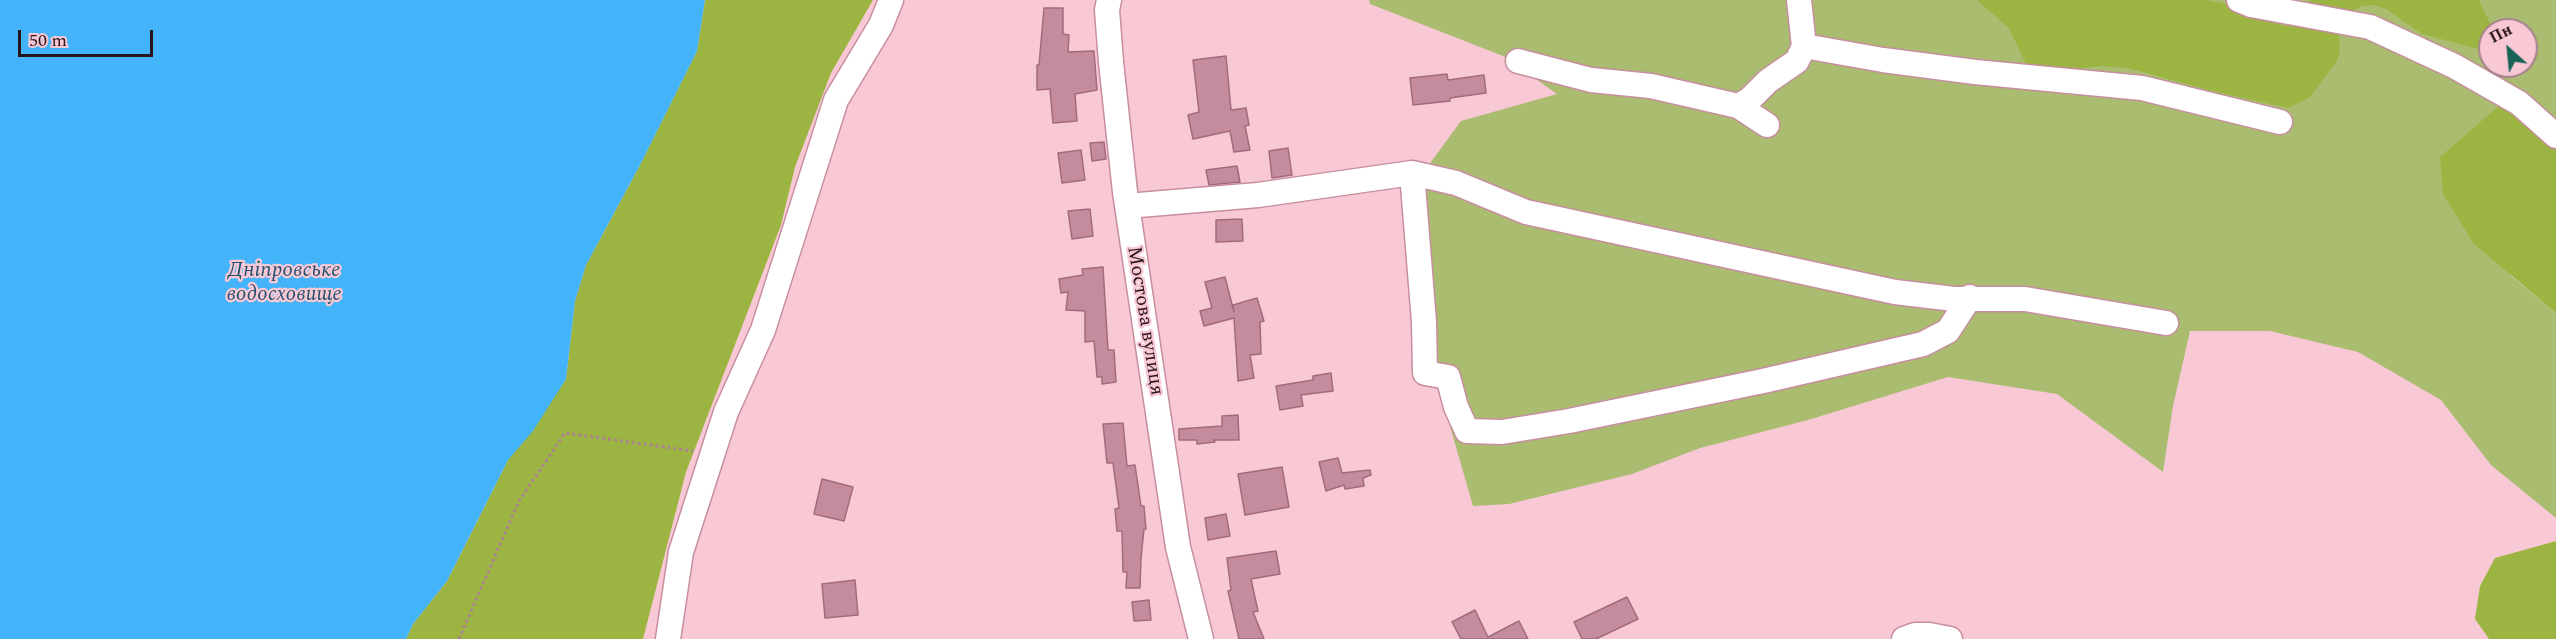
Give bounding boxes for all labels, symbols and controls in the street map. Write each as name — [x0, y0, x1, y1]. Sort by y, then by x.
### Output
scale bar — [21, 18, 156, 56]
north arrow — [2478, 18, 2538, 78]
text: Пн — [2485, 18, 2516, 50]
text: 50 m — [29, 27, 67, 54]
street label: Мостова вулиця — [1120, 245, 1168, 397]
water label: Дніпровське водосховище — [226, 259, 342, 309]

